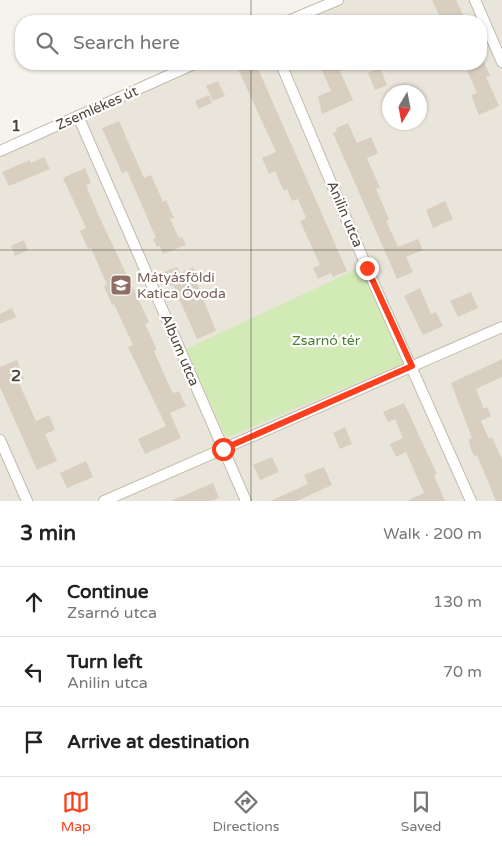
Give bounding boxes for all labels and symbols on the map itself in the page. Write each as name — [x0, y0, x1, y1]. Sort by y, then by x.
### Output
street label: Zsemlékes út — [54, 82, 141, 134]
north arrow — [382, 85, 427, 130]
text: 1 — [11, 116, 21, 136]
street label: Anilin utca — [323, 178, 367, 250]
route end — [356, 257, 379, 280]
place label: Mátyásföldi Katica Óvoda — [137, 269, 226, 302]
school or university icon: Mátyásföldi Katica Óvoda — [109, 273, 133, 297]
street label: Album utca — [157, 311, 203, 389]
park label: Zsarnó tér — [292, 332, 361, 349]
text: 2 — [11, 366, 21, 386]
route start — [212, 438, 235, 461]

